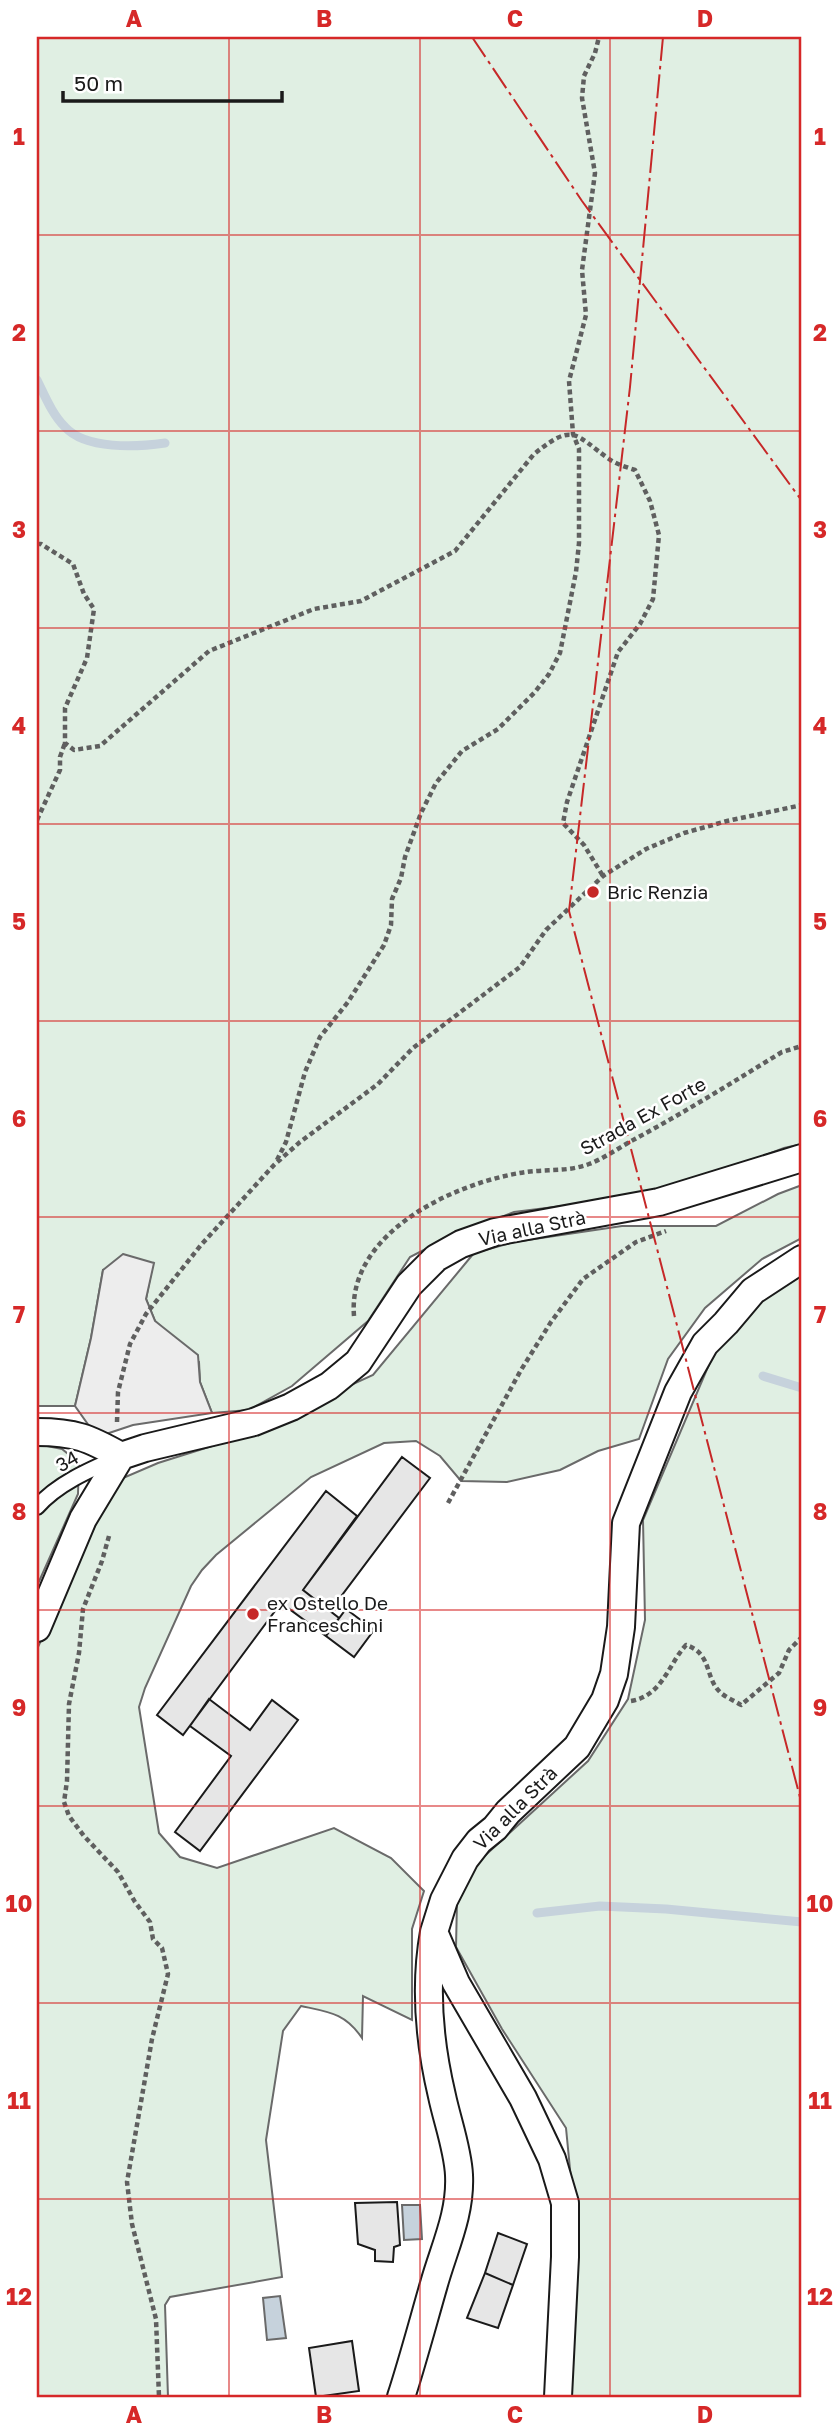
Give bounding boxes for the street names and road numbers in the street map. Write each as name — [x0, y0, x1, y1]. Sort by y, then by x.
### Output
street label: Strada Ex Forte — [576, 1072, 710, 1160]
street label: Via alla Strà — [476, 1205, 588, 1250]
street label: 34 — [51, 1445, 82, 1476]
street label: Via alla Strà — [468, 1761, 561, 1854]

